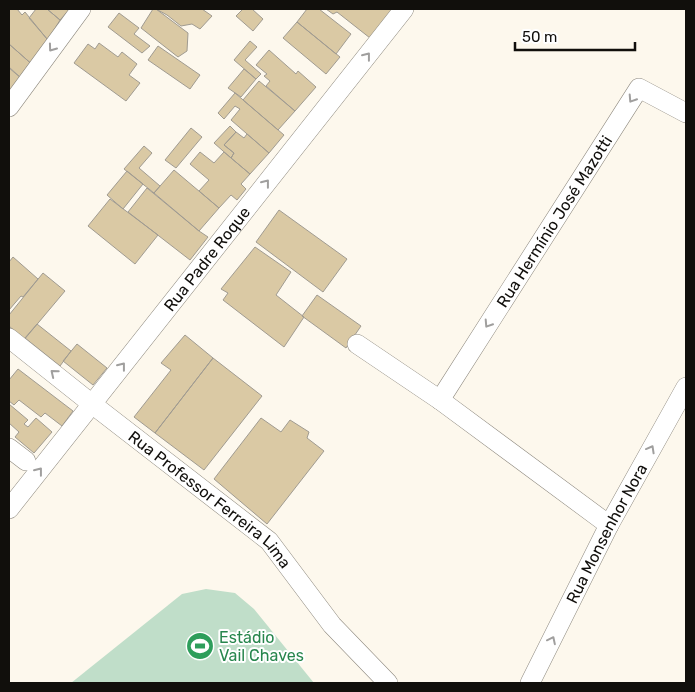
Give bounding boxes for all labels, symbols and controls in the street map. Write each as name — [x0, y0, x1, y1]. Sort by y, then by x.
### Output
scale bar — [515, 20, 635, 52]
text: 50 m — [522, 28, 557, 46]
one-way arrow — [50, 42, 58, 51]
one-way arrow — [361, 53, 369, 62]
one-way arrow — [629, 93, 639, 102]
street label: Rua Hermínio José Mazotti — [492, 132, 616, 311]
one-way arrow — [261, 180, 269, 189]
street label: Rua Padre Roque — [160, 203, 254, 315]
one-way arrow — [485, 319, 495, 328]
one-way arrow — [116, 362, 125, 371]
one-way arrow — [50, 370, 59, 379]
street label: Rua Professor Ferreira Lima — [125, 426, 295, 572]
one-way arrow — [645, 445, 655, 454]
street label: Rua Monsenhor Nora — [562, 460, 651, 606]
one-way arrow — [33, 468, 41, 477]
place label: Estádio Vail Chaves — [219, 628, 304, 665]
sports icon: Estádio Vail Chaves — [185, 631, 215, 661]
one-way arrow — [546, 636, 556, 645]

